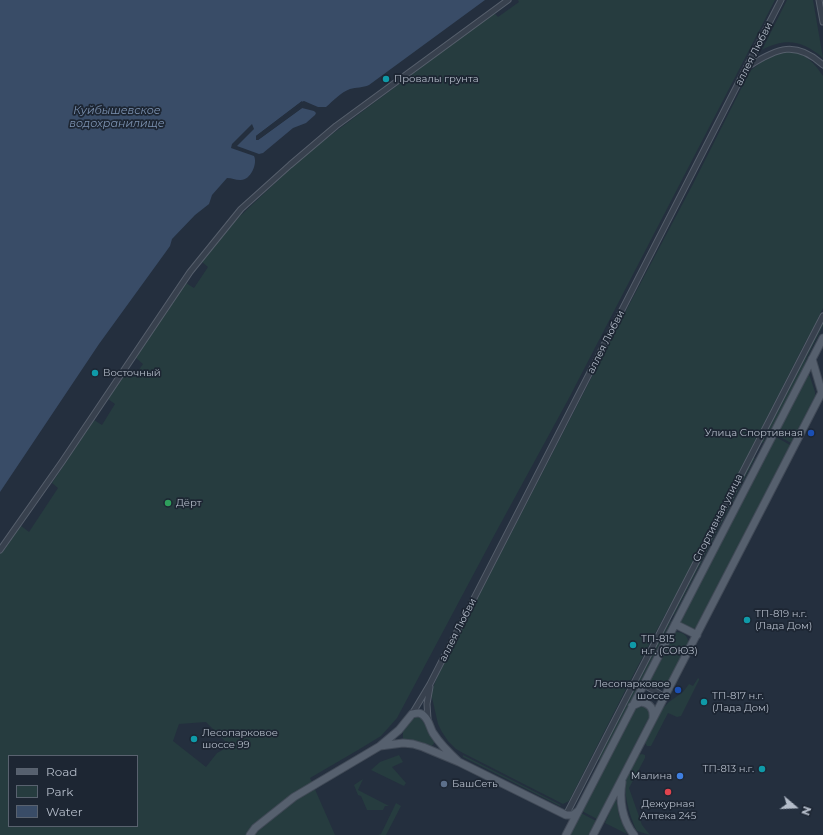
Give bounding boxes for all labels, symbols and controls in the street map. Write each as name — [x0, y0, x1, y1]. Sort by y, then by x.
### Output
street label: аллея Любви — [733, 20, 775, 88]
place label: Провалы грунта — [394, 73, 479, 85]
marker: Провалы грунта — [381, 74, 391, 84]
water label: Куйбышевское водохранилище — [69, 104, 165, 130]
street label: аллея Любви — [585, 308, 627, 376]
place label: Восточный — [103, 367, 161, 379]
marker: Восточный — [90, 368, 100, 378]
place label: Улица Спортивная — [705, 427, 803, 439]
marker: Улица Спортивная — [806, 428, 816, 438]
street label: Спортивная улица — [691, 472, 745, 564]
place label: Дёрт — [176, 497, 201, 509]
marker: Дёрт — [163, 498, 173, 508]
street label: аллея Любви — [437, 596, 479, 664]
place label: ТП-819 н.г. (Лада Дом) — [755, 608, 812, 632]
marker: ТП-819 н.г. (Лада Дом) — [742, 615, 752, 625]
place label: ТП-815 н.г. (СОЮЗ) — [641, 633, 698, 656]
marker: ТП-815 н.г. (СОЮЗ) — [628, 640, 638, 650]
place label: Лесопарковое шоссе — [594, 678, 670, 702]
marker: Лесопарковое шоссе — [673, 685, 683, 695]
place label: ТП-817 н.г. (Лада Дом) — [712, 690, 769, 714]
marker: ТП-817 н.г. (Лада Дом) — [699, 697, 709, 707]
place label: Лесопарковое шоссе 99 — [202, 727, 278, 750]
marker: Лесопарковое шоссе 99 — [189, 734, 199, 744]
legend — [8, 755, 138, 827]
place label: ТП-813 н.г. — [703, 763, 754, 775]
text: Road — [46, 764, 77, 779]
marker: ТП-813 н.г. — [757, 764, 767, 774]
place label: Малина — [631, 770, 672, 782]
marker: Малина — [675, 771, 685, 781]
place label: БашСеть — [452, 778, 498, 790]
marker: БашСеть — [439, 779, 449, 789]
text: Park — [46, 784, 73, 799]
marker: Дежурная Аптека 245 — [663, 787, 673, 797]
north arrow — [775, 787, 815, 827]
place label: Дежурная Аптека 245 — [640, 798, 696, 822]
text: Water — [46, 804, 82, 819]
text: N — [798, 804, 814, 817]

